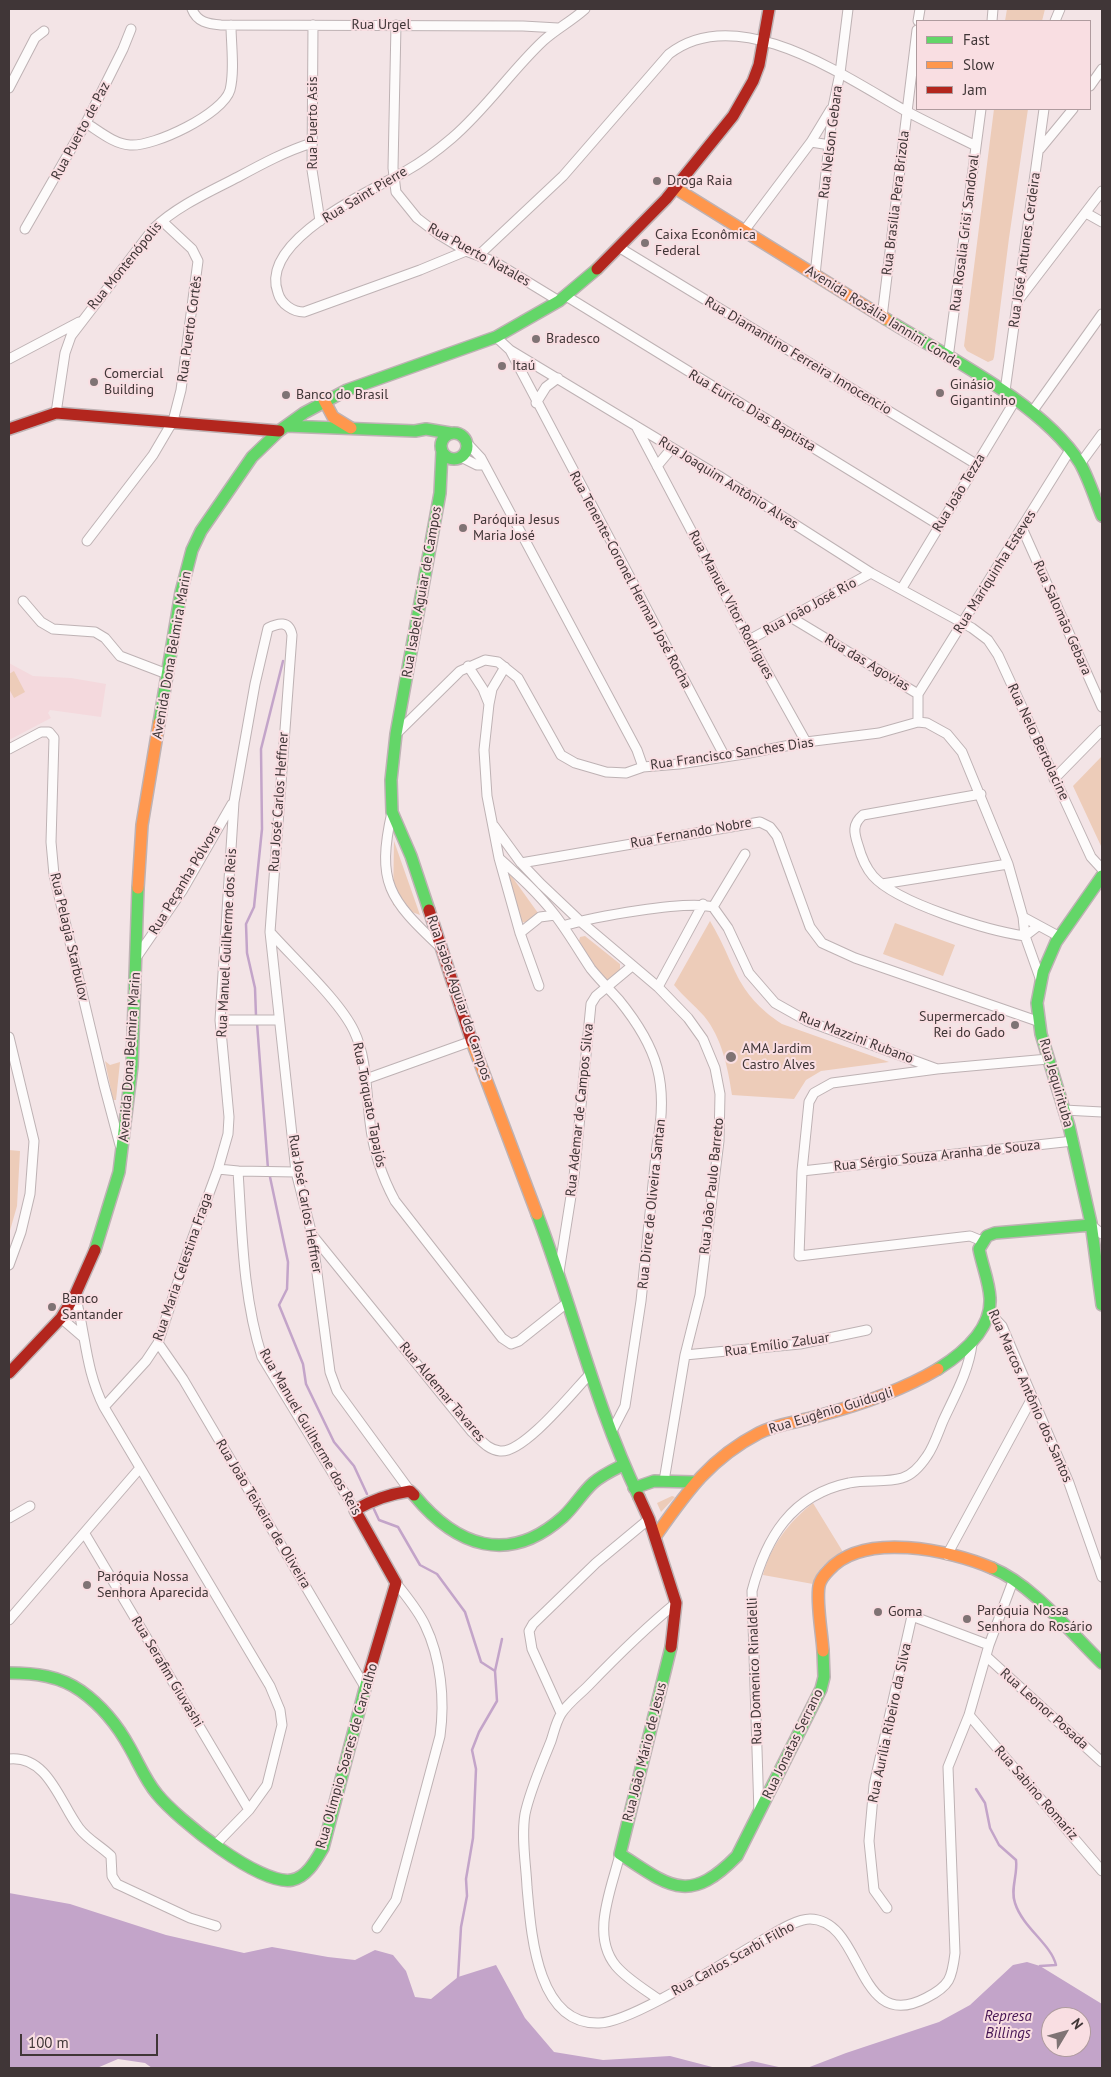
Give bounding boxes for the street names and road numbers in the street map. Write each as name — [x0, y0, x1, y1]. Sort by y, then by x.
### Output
street label: Rua Urgel — [351, 17, 411, 33]
street label: Rua Puerto Asis — [305, 76, 321, 170]
street label: Rua Puerto de Paz — [48, 79, 114, 183]
street label: Rua Nelson Gebara — [816, 85, 846, 199]
street label: Rua Brasília Pera Brizola — [879, 130, 913, 276]
street label: Rua Rosalia Grisi Sandoval — [947, 154, 983, 312]
street label: Rua Saint Pierre — [320, 163, 410, 227]
street label: Rua José Antunes Cerdeira — [1006, 171, 1044, 329]
street label: Rua Montenópolis — [84, 219, 166, 313]
street label: Rua Puerto Natales — [425, 220, 533, 290]
street label: Avenida Rosália Iannini Conde — [802, 262, 964, 372]
street label: Rua Puerto Cortês — [174, 275, 206, 383]
street label: Rua Diamantino Ferreira Innocencio — [702, 293, 894, 419]
street label: Rua Eurico Dias Baptista — [685, 366, 819, 456]
street label: Rua Joaquim Antônio Alves — [655, 433, 801, 533]
street label: Rua João Tezza — [929, 451, 989, 535]
street label: Rua Tenente-Coronel Herman José Rocha — [565, 468, 695, 692]
street label: Rua Isabel Aguiar de Campos — [399, 505, 445, 679]
street label: Rua Mariquinha Esteves — [950, 507, 1040, 637]
street label: Rua Manuel Vitor Rodrigues — [685, 528, 777, 682]
street label: Rua Salomão Gebara — [1029, 558, 1095, 678]
street label: Avenida Dona Belmira Marin — [149, 570, 195, 740]
street label: Rua João José Rio — [760, 574, 860, 640]
street label: Rua das Agovias — [821, 631, 913, 695]
street label: Rua Nelo Bertolacine — [1004, 681, 1072, 803]
street label: Rua José Carlos Heffner — [266, 731, 292, 873]
street label: Rua Francisco Sanches Dias — [649, 734, 815, 774]
street label: Rua Fernando Nobre — [629, 814, 753, 852]
street label: Rua Peçanha Pólvora — [146, 822, 224, 938]
street label: Rua Manuel Guilherme dos Reis — [214, 848, 240, 1038]
street label: Rua Pelagia Starbulov — [46, 871, 92, 1003]
street label: Rua Isabel Aguiar de Campos — [423, 913, 495, 1083]
street label: Avenida Dona Belmira Marin — [116, 972, 144, 1142]
street label: Rua Mazzini Rubano — [796, 1008, 916, 1068]
street label: Rua Ademar de Campos Silva — [563, 1023, 597, 1197]
street label: Rua Jequirituba — [1035, 1037, 1077, 1129]
street label: Rua Torquato Tapajós — [349, 1041, 389, 1169]
street label: Rua João Paulo Barreto — [696, 1117, 728, 1255]
street label: Rua Dirce de Oliveira Santan — [635, 1118, 669, 1290]
street label: Rua José Carlos Heffner — [285, 1133, 325, 1275]
street label: Rua Sérgio Souza Aranha de Souza — [833, 1137, 1041, 1175]
street label: Rua Maria Celestina Fraga — [150, 1191, 216, 1343]
street label: Rua Marcos Antônio dos Santos — [984, 1307, 1076, 1485]
street label: Rua Emílio Zaluar — [723, 1329, 831, 1361]
street label: Rua Aldemar Tavares — [395, 1339, 489, 1445]
street label: Rua Manuel Guilherme dos Reis — [255, 1346, 365, 1518]
street label: Rua Eugênio Guidugli — [767, 1384, 895, 1438]
street label: Rua João Teixeira de Oliveira — [212, 1436, 314, 1592]
street label: Rua Domenico Rinaldelli — [744, 1597, 766, 1745]
street label: Rua Serafim Giuvashi — [127, 1614, 207, 1730]
street label: Rua Aurília Ribeiro da Silva — [865, 1642, 915, 1804]
street label: Rua Olímpio Soares de Carvalho — [312, 1661, 382, 1851]
street label: Rua Leonor Posada — [996, 1665, 1092, 1753]
street label: Rua João Mário de Jesus — [620, 1681, 670, 1823]
street label: Rua Jonatas Serrano — [759, 1686, 827, 1802]
street label: Rua Sabino Romariz — [991, 1742, 1081, 1844]
street label: Rua Carlos Scarbi Filho — [669, 1918, 797, 2000]

